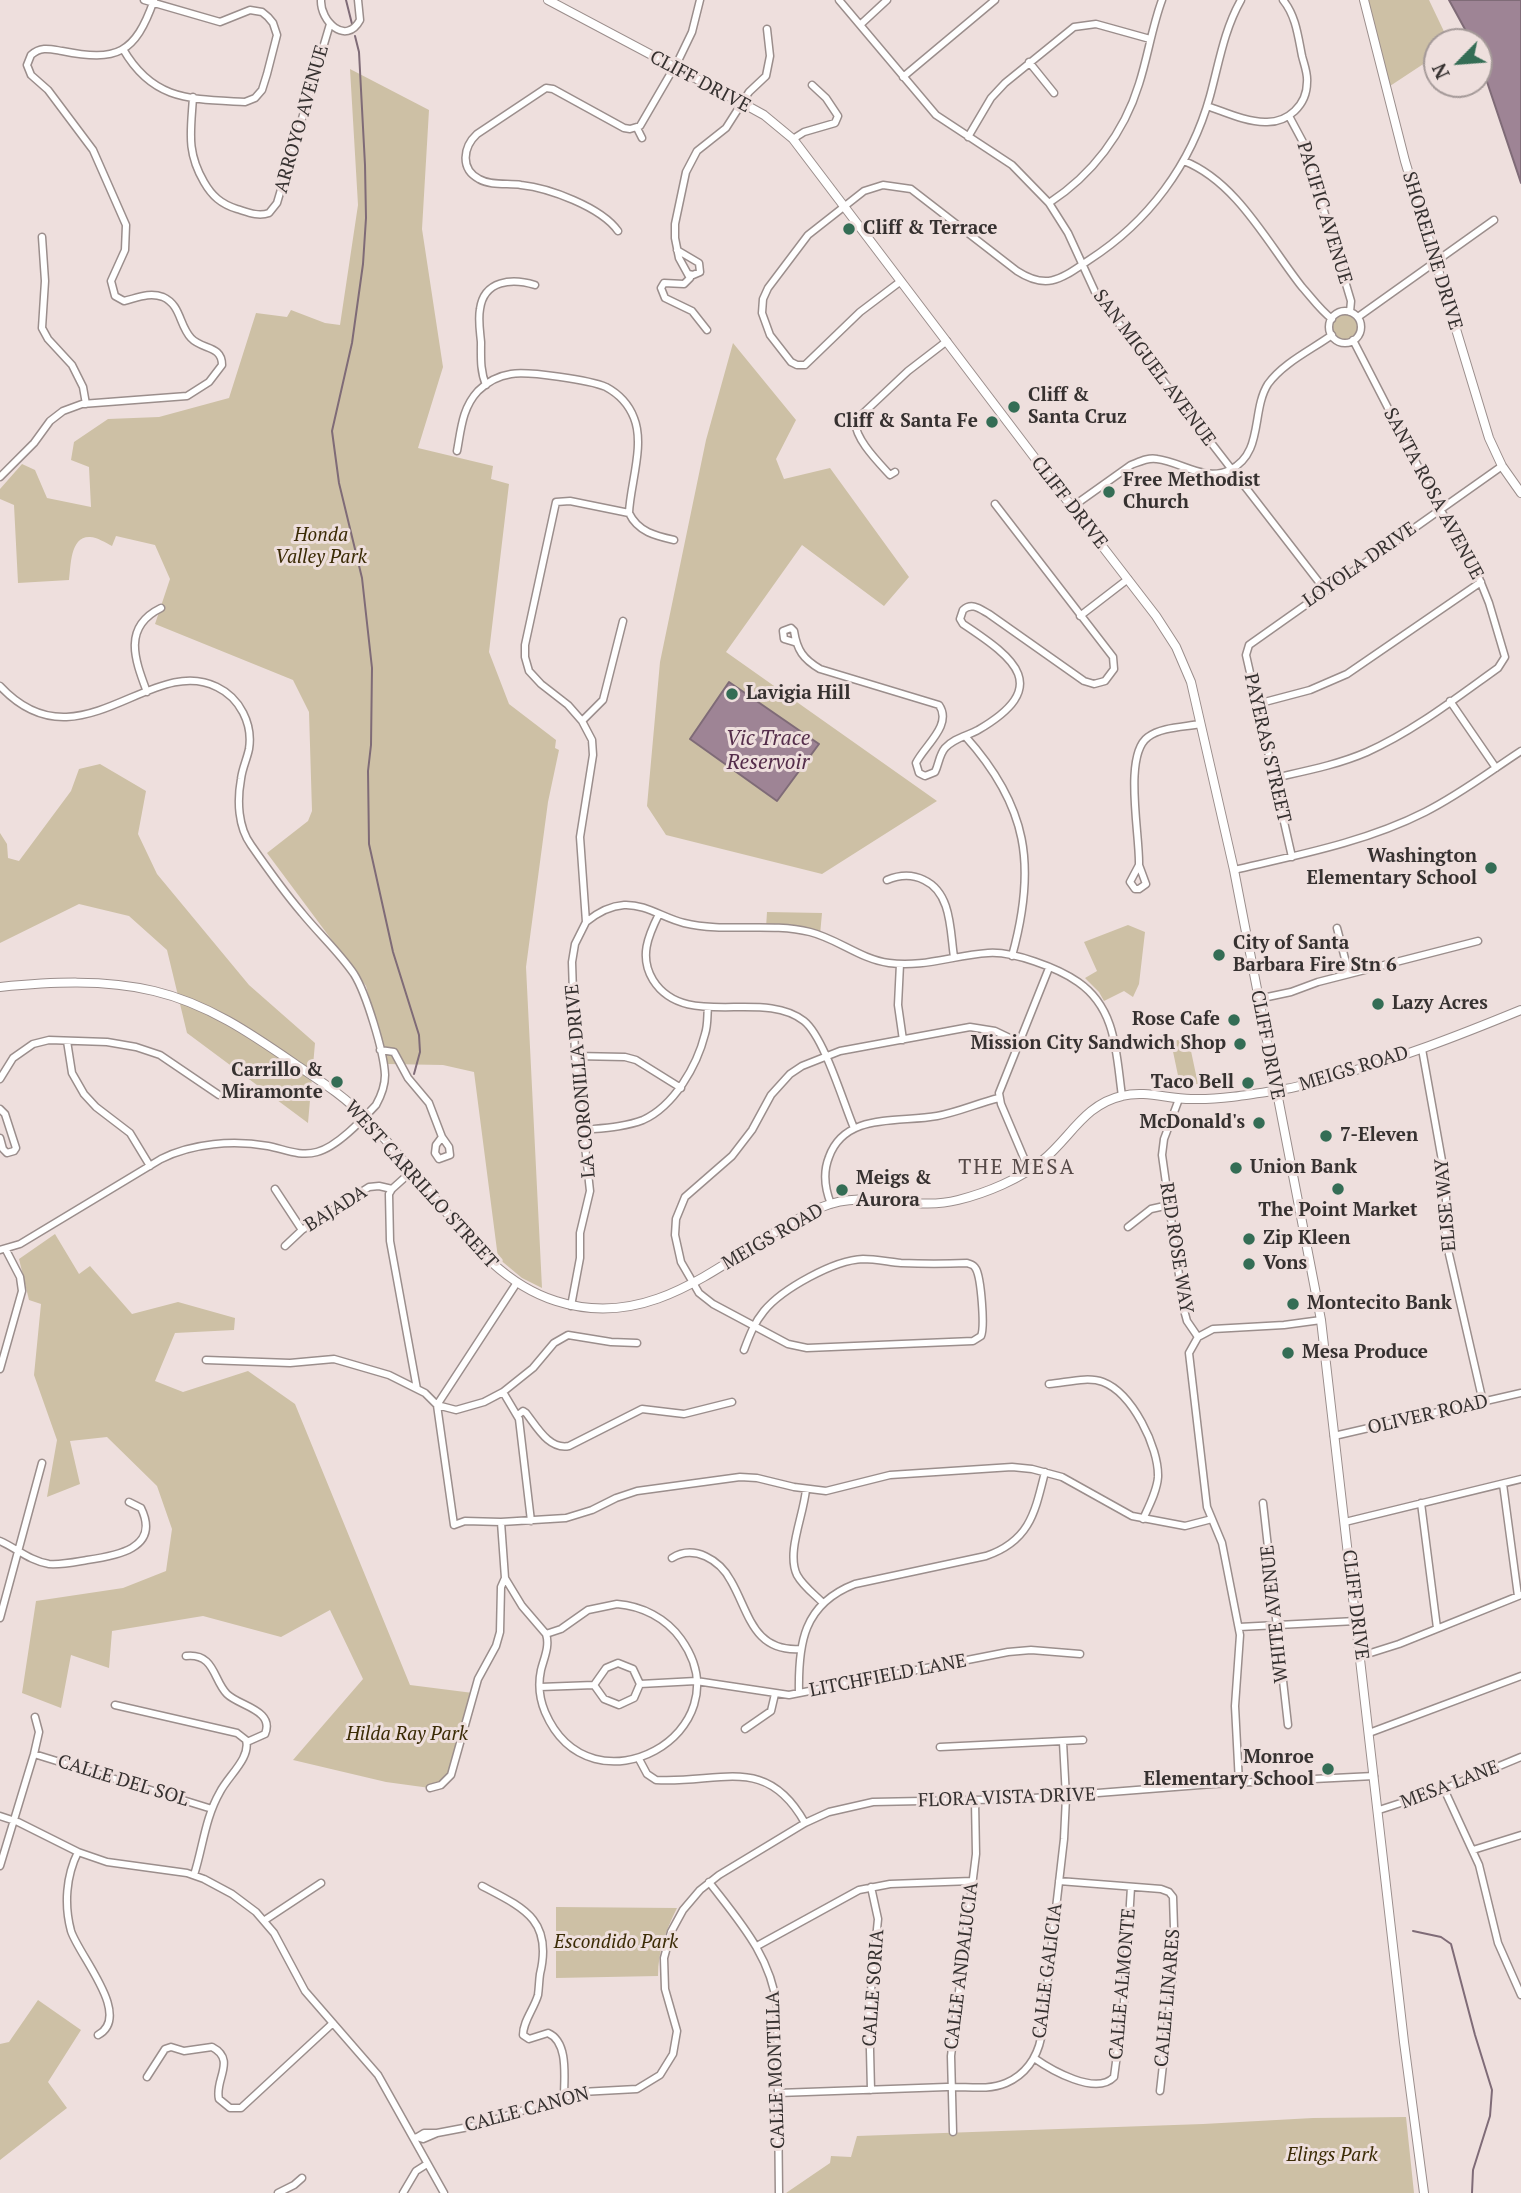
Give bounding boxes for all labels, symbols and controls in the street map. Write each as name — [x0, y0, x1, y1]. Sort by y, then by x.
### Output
north arrow — [1423, 28, 1493, 98]
street label: ARROYO AVENUE — [270, 42, 334, 196]
street label: CLIFF DRIVE — [646, 46, 754, 118]
text: N — [1426, 59, 1455, 83]
street label: PACIFIC AVENUE — [1292, 139, 1356, 287]
street label: SHORELINE DRIVE — [1397, 169, 1467, 333]
place label: Cliff & Terrace — [863, 218, 997, 240]
marker: Cliff & Terrace — [841, 221, 857, 237]
street label: SAN MIGUEL AVENUE — [1088, 285, 1220, 451]
place label: Cliff & Santa Cruz — [1028, 385, 1127, 429]
marker: Cliff & Santa Cruz — [1006, 399, 1022, 415]
street label: SANTA ROSA AVENUE — [1378, 404, 1488, 584]
place label: Cliff & Santa Fe — [834, 411, 978, 433]
marker: Cliff & Santa Fe — [984, 414, 1000, 430]
street label: CLIFF DRIVE — [1026, 452, 1112, 554]
place label: Free Methodist Church — [1123, 470, 1260, 514]
marker: Free Methodist Church — [1101, 484, 1117, 500]
street label: LOYOLA DRIVE — [1299, 517, 1421, 613]
park label: Honda Valley Park — [275, 525, 367, 569]
street label: PAYERAS STREET — [1239, 671, 1295, 825]
place label: Lavigia Hill — [746, 683, 850, 705]
marker: Lavigia Hill — [724, 686, 740, 702]
water label: Vic Trace Reservoir — [726, 726, 810, 776]
place label: Washington Elementary School — [1306, 846, 1477, 890]
marker: Washington Elementary School — [1483, 860, 1499, 876]
place label: City of Santa Barbara Fire Stn 6 — [1233, 933, 1397, 977]
marker: City of Santa Barbara Fire Stn 6 — [1211, 947, 1227, 963]
street label: LA CORONILLA DRIVE — [561, 983, 601, 1179]
street label: CLIFF DRIVE — [1245, 988, 1289, 1102]
place label: Lazy Acres — [1392, 993, 1488, 1015]
marker: Lazy Acres — [1370, 996, 1386, 1012]
place label: Rose Cafe — [1132, 1009, 1220, 1031]
marker: Rose Cafe — [1226, 1012, 1242, 1028]
place label: Mission City Sandwich Shop — [970, 1033, 1226, 1055]
marker: Mission City Sandwich Shop — [1232, 1036, 1248, 1052]
street label: MEIGS ROAD — [1297, 1042, 1411, 1096]
place label: Carrillo & Miramonte — [221, 1060, 323, 1104]
place label: Taco Bell — [1151, 1072, 1234, 1094]
marker: Carrillo & Miramonte — [329, 1074, 345, 1090]
marker: Taco Bell — [1240, 1075, 1256, 1091]
street label: WEST CARRILLO STREET — [340, 1096, 502, 1274]
place label: McDonald's — [1139, 1112, 1245, 1134]
marker: McDonald's — [1251, 1115, 1267, 1131]
place label: 7-Eleven — [1340, 1125, 1418, 1147]
marker: 7-Eleven — [1318, 1128, 1334, 1144]
district label: THE MESA — [959, 1155, 1075, 1181]
place label: Union Bank — [1250, 1157, 1357, 1179]
street label: ELISE WAY — [1431, 1157, 1461, 1253]
marker: Union Bank — [1228, 1160, 1244, 1176]
place label: Meigs & Aurora — [856, 1168, 932, 1212]
street label: BAJADA — [300, 1181, 372, 1237]
street label: RED ROSE WAY — [1154, 1181, 1198, 1315]
marker: The Point Market — [1330, 1181, 1346, 1197]
marker: Meigs & Aurora — [834, 1182, 850, 1198]
street label: MEIGS ROAD — [718, 1199, 828, 1275]
place label: The Point Market — [1258, 1200, 1418, 1222]
place label: Zip Kleen — [1263, 1228, 1350, 1250]
marker: Zip Kleen — [1241, 1231, 1257, 1247]
place label: Vons — [1263, 1253, 1307, 1275]
marker: Vons — [1241, 1256, 1257, 1272]
place label: Montecito Bank — [1307, 1293, 1452, 1315]
marker: Montecito Bank — [1285, 1296, 1301, 1312]
place label: Mesa Produce — [1302, 1342, 1428, 1364]
marker: Mesa Produce — [1280, 1345, 1296, 1361]
street label: OLIVER ROAD — [1366, 1390, 1490, 1440]
street label: WHITE AVENUE — [1256, 1544, 1294, 1684]
street label: CLIFF DRIVE — [1337, 1549, 1373, 1661]
street label: LITCHFIELD LANE — [808, 1650, 968, 1702]
park label: Hilda Ray Park — [346, 1724, 468, 1746]
place label: Monroe Elementary School — [1143, 1747, 1314, 1791]
street label: CALLE DEL SOL — [55, 1750, 191, 1812]
street label: MESA LANE — [1398, 1756, 1502, 1814]
marker: Monroe Elementary School — [1320, 1761, 1336, 1777]
street label: FLORA VISTA DRIVE — [918, 1784, 1096, 1812]
street label: CALLE ANDALUCIA — [940, 1881, 984, 2051]
street label: CALLE GALICIA — [1028, 1902, 1068, 2040]
street label: CALLE ALMONTE — [1105, 1907, 1141, 2061]
street label: CALLE LINARES — [1151, 1928, 1185, 2068]
street label: CALLE SORIA — [859, 1929, 889, 2047]
park label: Escondido Park — [554, 1932, 678, 1954]
street label: CALLE MONTILLA — [762, 1991, 790, 2149]
street label: CALLE CANON — [462, 2082, 592, 2138]
park label: Elings Park — [1286, 2145, 1378, 2167]

